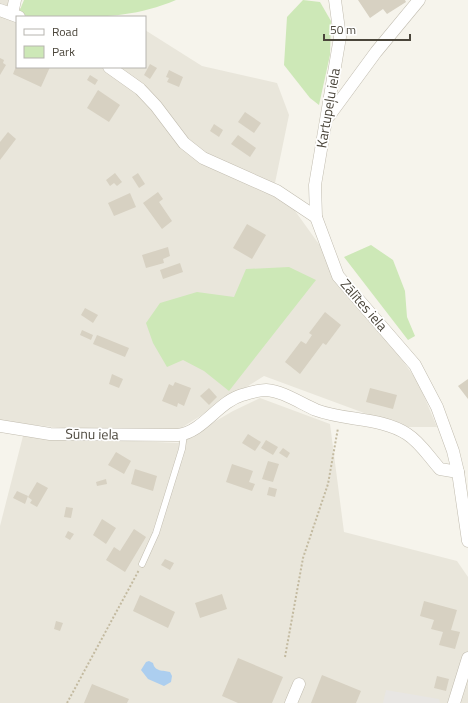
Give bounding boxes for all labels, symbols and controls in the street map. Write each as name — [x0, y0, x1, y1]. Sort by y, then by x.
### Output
legend — [16, 16, 146, 68]
scale bar — [324, 16, 410, 42]
text: 50 m — [330, 20, 356, 39]
text: Road — [52, 22, 78, 41]
text: Park — [52, 42, 75, 61]
street label: Kartupeļu iela — [310, 66, 345, 150]
street label: Zālītes iela — [336, 274, 393, 335]
street label: Sūnu iela — [65, 423, 119, 444]

